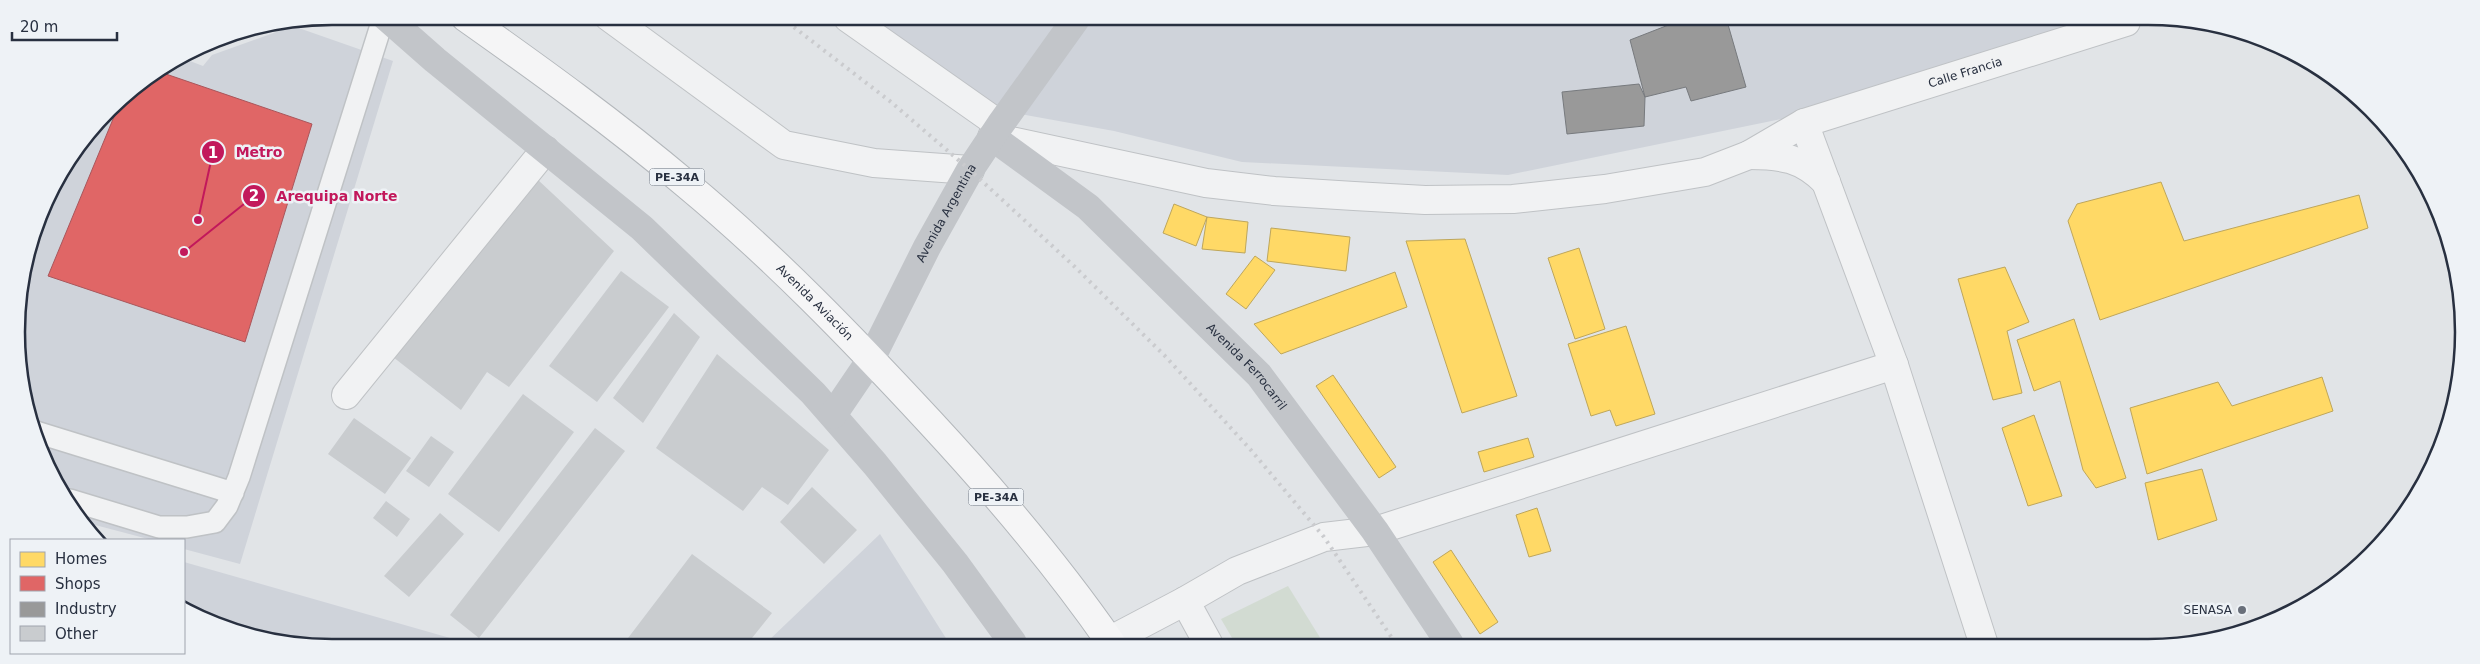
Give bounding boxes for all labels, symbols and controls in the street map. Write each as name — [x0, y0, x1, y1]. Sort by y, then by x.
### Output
scale bar — [12, 10, 118, 42]
text: 20 m — [20, 18, 58, 36]
street label: Calle Francia — [1926, 54, 2004, 91]
callout: Metro — [200, 138, 292, 167]
text: 1 — [208, 144, 218, 162]
text: Metro — [236, 144, 283, 160]
street label: Avenida Argentina — [914, 161, 979, 265]
road number: PE-34A — [650, 168, 704, 186]
callout: Arequipa Norte — [242, 182, 408, 211]
text: 2 — [249, 187, 259, 205]
text: Arequipa Norte — [277, 188, 397, 204]
street label: Avenida Aviación — [774, 261, 856, 343]
street label: Avenida Ferrocarril — [1204, 320, 1290, 413]
road number: PE-34A — [968, 488, 1024, 506]
legend — [10, 539, 185, 654]
text: Homes — [55, 550, 107, 568]
text: Shops — [55, 575, 101, 593]
text: Industry — [55, 600, 117, 618]
place label: SENASA — [2184, 603, 2233, 617]
marker: SENASA — [2236, 604, 2248, 616]
text: Other — [55, 625, 98, 643]

